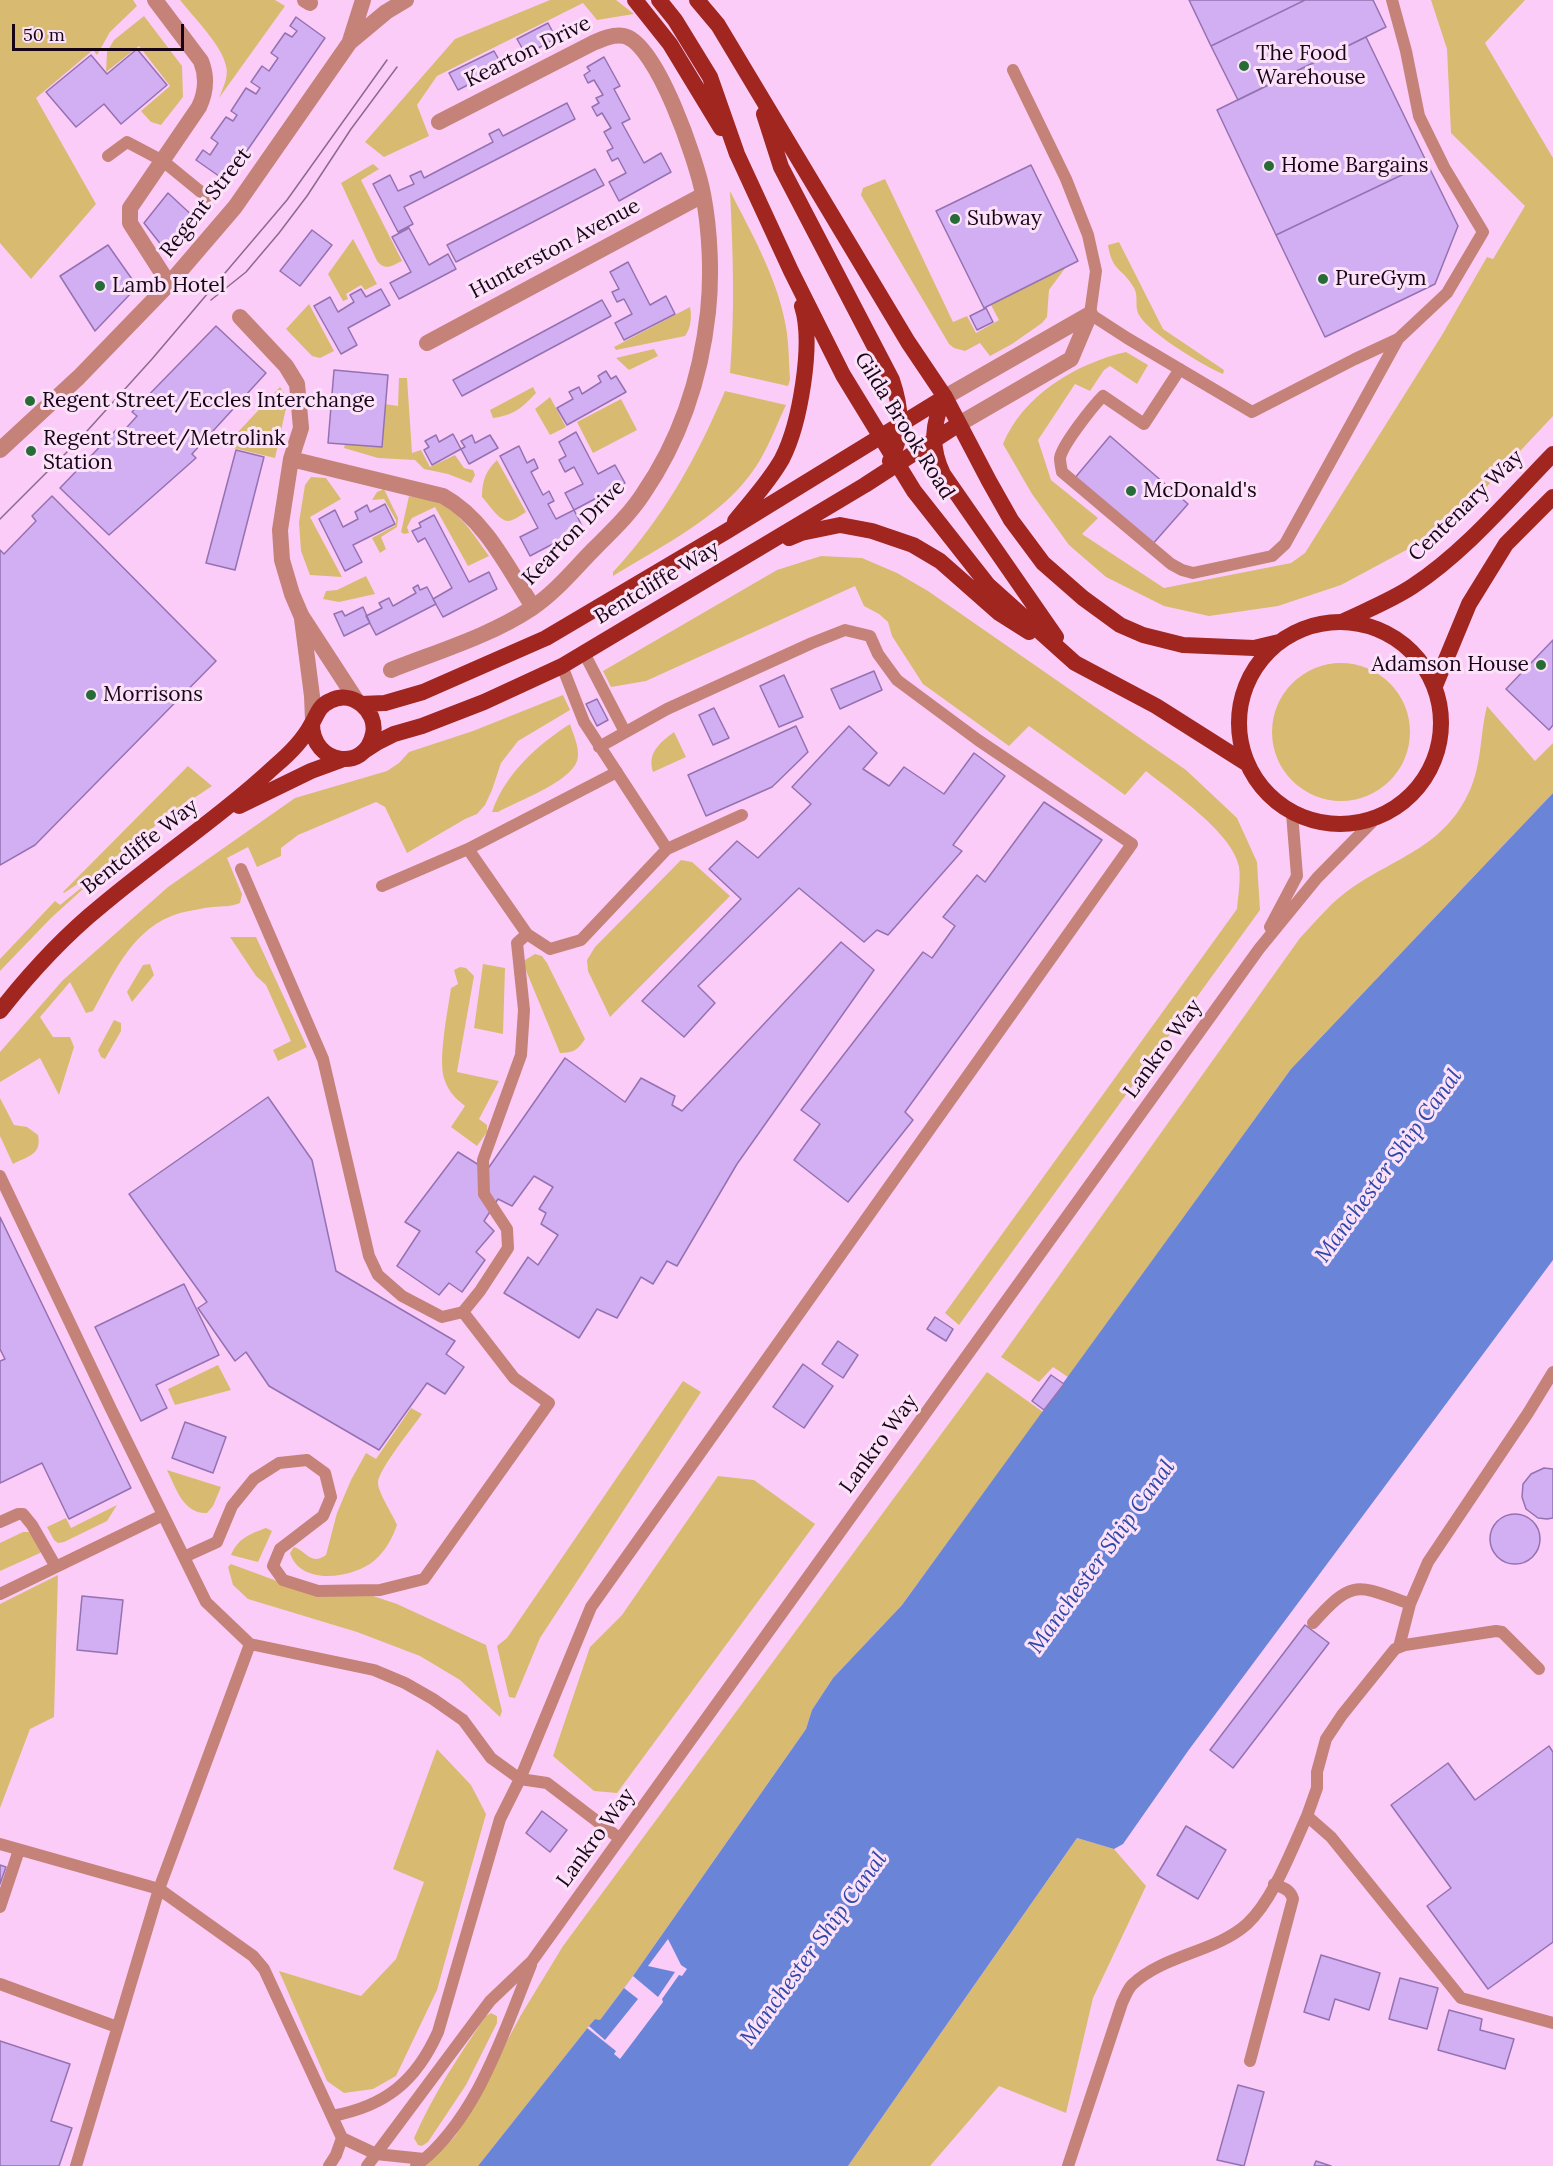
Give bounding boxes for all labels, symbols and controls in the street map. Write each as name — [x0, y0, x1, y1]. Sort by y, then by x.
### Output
street label: Kearton Drive — [461, 11, 595, 93]
scale bar — [15, 12, 188, 50]
text: 50 m — [23, 23, 65, 46]
place label: The Food Warehouse — [1256, 41, 1366, 91]
marker: The Food Warehouse — [1237, 59, 1251, 73]
street label: Regent Street — [155, 143, 257, 263]
place label: Home Bargains — [1281, 153, 1429, 179]
marker: Home Bargains — [1262, 159, 1276, 173]
street label: Hunterston Avenue — [465, 193, 645, 305]
place label: Subway — [967, 206, 1042, 232]
marker: Subway — [948, 212, 962, 226]
place label: PureGym — [1335, 266, 1426, 292]
marker: PureGym — [1316, 272, 1330, 286]
place label: Lamb Hotel — [112, 273, 225, 299]
marker: Lamb Hotel — [93, 279, 107, 293]
street label: Gilda Brook Road — [849, 348, 959, 504]
place label: Regent Street/Eccles Interchange — [42, 388, 375, 414]
marker: Regent Street/Eccles Interchange — [23, 394, 37, 408]
place label: Regent Street/Metrolink Station — [43, 426, 285, 476]
marker: Regent Street/Metrolink Station — [24, 444, 38, 458]
street label: Centenary Way — [1403, 445, 1529, 567]
street label: Kearton Drive — [517, 475, 631, 591]
place label: McDonald's — [1143, 478, 1257, 504]
marker: McDonald's — [1124, 484, 1138, 498]
street label: Bentcliffe Way — [590, 536, 724, 630]
place label: Adamson House — [1372, 652, 1529, 678]
marker: Adamson House — [1534, 658, 1548, 672]
place label: Morrisons — [103, 682, 203, 708]
marker: Morrisons — [84, 688, 98, 702]
street label: Bentcliffe Way — [77, 794, 203, 900]
street label: Lankro Way — [1119, 995, 1207, 1103]
water label: Manchester Ship Canal — [1310, 1064, 1468, 1268]
street label: Lankro Way — [835, 1390, 923, 1498]
water label: Manchester Ship Canal — [1023, 1455, 1181, 1659]
street label: Lankro Way — [552, 1784, 640, 1892]
water label: Manchester Ship Canal — [735, 1847, 893, 2051]

